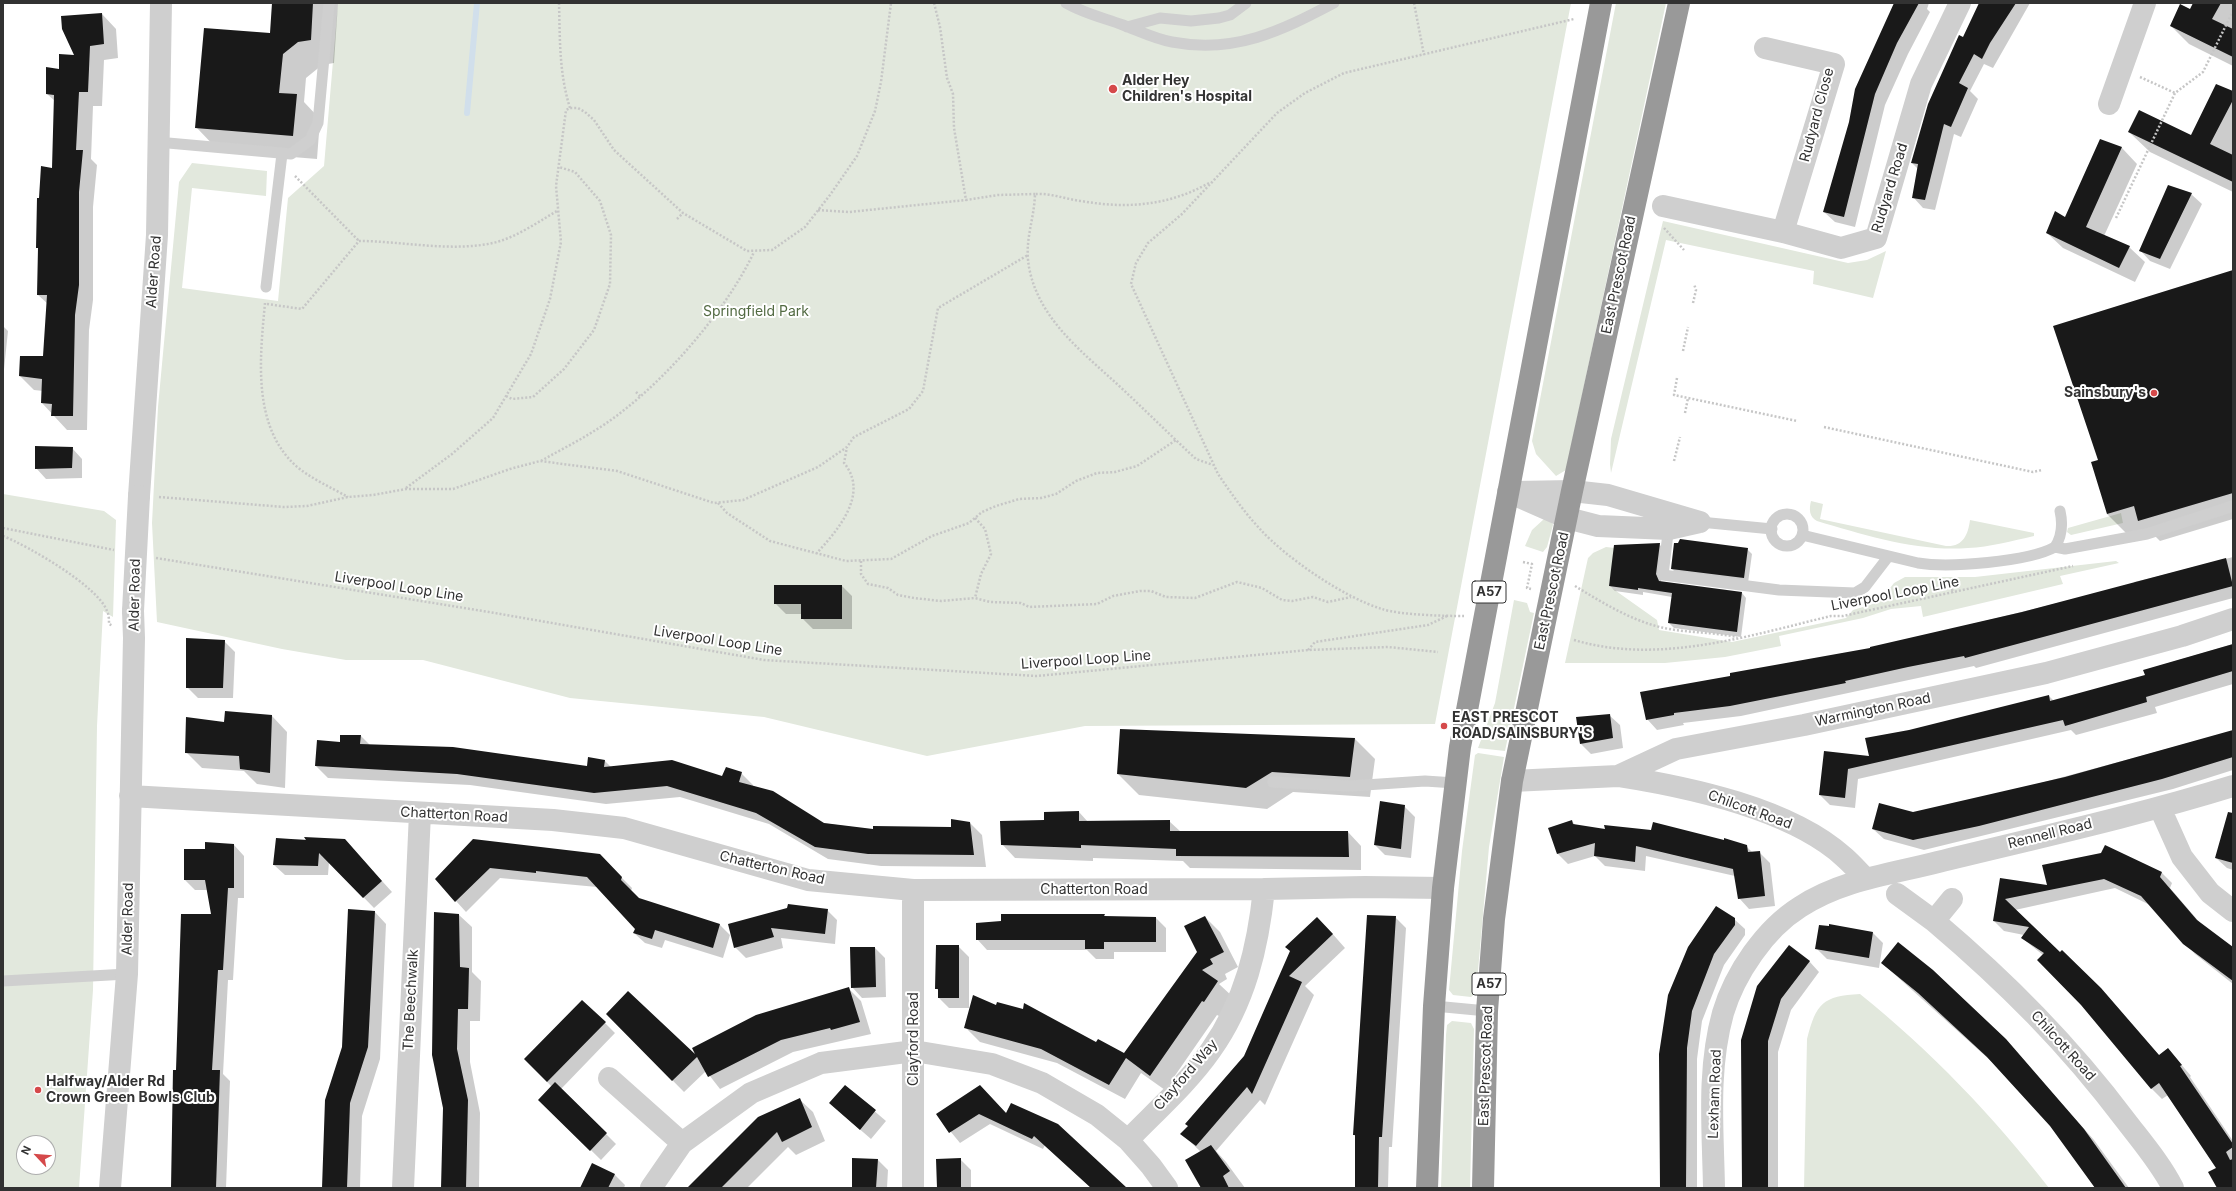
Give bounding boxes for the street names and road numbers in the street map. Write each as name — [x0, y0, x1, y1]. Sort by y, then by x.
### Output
street label: Rudyard Close — [1796, 66, 1838, 164]
street label: Rudyard Road — [1868, 141, 1912, 235]
street label: East Prescot Road — [1598, 214, 1640, 336]
street label: Alder Road — [143, 235, 165, 309]
street label: East Prescot Road — [1531, 530, 1573, 652]
street label: Alder Road — [126, 558, 144, 632]
street label: Liverpool Loop Line — [333, 569, 465, 605]
street label: Liverpool Loop Line — [1829, 573, 1961, 615]
road number: A57 — [1472, 581, 1506, 603]
street label: Liverpool Loop Line — [652, 623, 784, 659]
street label: Liverpool Loop Line — [1020, 647, 1152, 673]
street label: Warmington Road — [1814, 690, 1932, 730]
street label: Chilcott Road — [1706, 787, 1794, 833]
street label: Chatterton Road — [400, 804, 508, 826]
street label: Rennell Road — [2006, 815, 2094, 853]
street label: Chatterton Road — [718, 848, 826, 888]
street label: Alder Road — [119, 882, 137, 956]
street label: Chatterton Road — [1040, 882, 1148, 898]
street label: The Beechwalk — [400, 949, 422, 1051]
road number: A57 — [1472, 973, 1506, 995]
street label: Clayford Road — [906, 992, 922, 1086]
street label: East Prescot Road — [1476, 1006, 1496, 1126]
street label: Chilcott Road — [2027, 1008, 2099, 1084]
street label: Clayford Way — [1151, 1036, 1221, 1114]
street label: Lexham Road — [1705, 1049, 1725, 1139]

